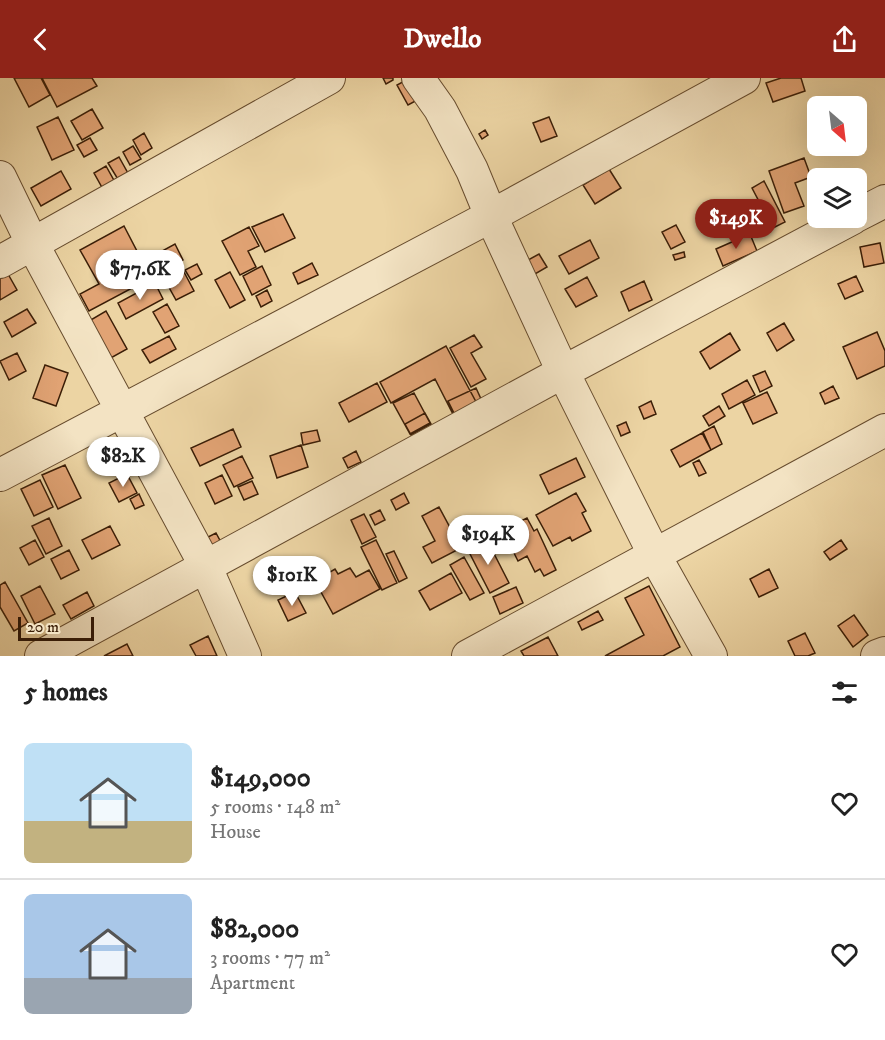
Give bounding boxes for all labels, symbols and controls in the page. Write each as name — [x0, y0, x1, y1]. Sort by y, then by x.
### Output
text: Dwello — [404, 22, 481, 56]
icon: back — [24, 23, 57, 56]
icon: share — [828, 23, 861, 56]
north arrow — [807, 96, 867, 156]
map controls — [807, 96, 867, 228]
button: layers — [807, 168, 867, 228]
pin: $149K — [694, 199, 778, 250]
text: $149K — [709, 206, 763, 231]
pin: $77.6K — [91, 250, 189, 301]
text: $77.6K — [109, 257, 171, 282]
pin: $82K — [87, 437, 159, 488]
text: $82K — [101, 444, 145, 469]
pin: $194K — [446, 515, 530, 566]
text: $194K — [461, 522, 515, 547]
pin: $101K — [250, 556, 334, 607]
text: $101K — [267, 563, 317, 588]
scale bar — [18, 614, 94, 642]
text: 20 m — [27, 617, 59, 637]
text: 5 homes — [24, 676, 108, 709]
icon: filters — [828, 676, 861, 709]
text: $149,000 — [210, 762, 311, 795]
icon: home — [72, 767, 144, 839]
icon: heart — [828, 787, 861, 820]
text: 5 rooms · 148 m² — [210, 795, 340, 820]
text: House — [210, 820, 261, 845]
text: $82,000 — [210, 913, 299, 946]
icon: home — [72, 918, 144, 990]
icon: heart — [828, 938, 861, 971]
text: 3 rooms · 77 m² — [210, 946, 330, 971]
text: Apartment — [210, 971, 295, 996]

